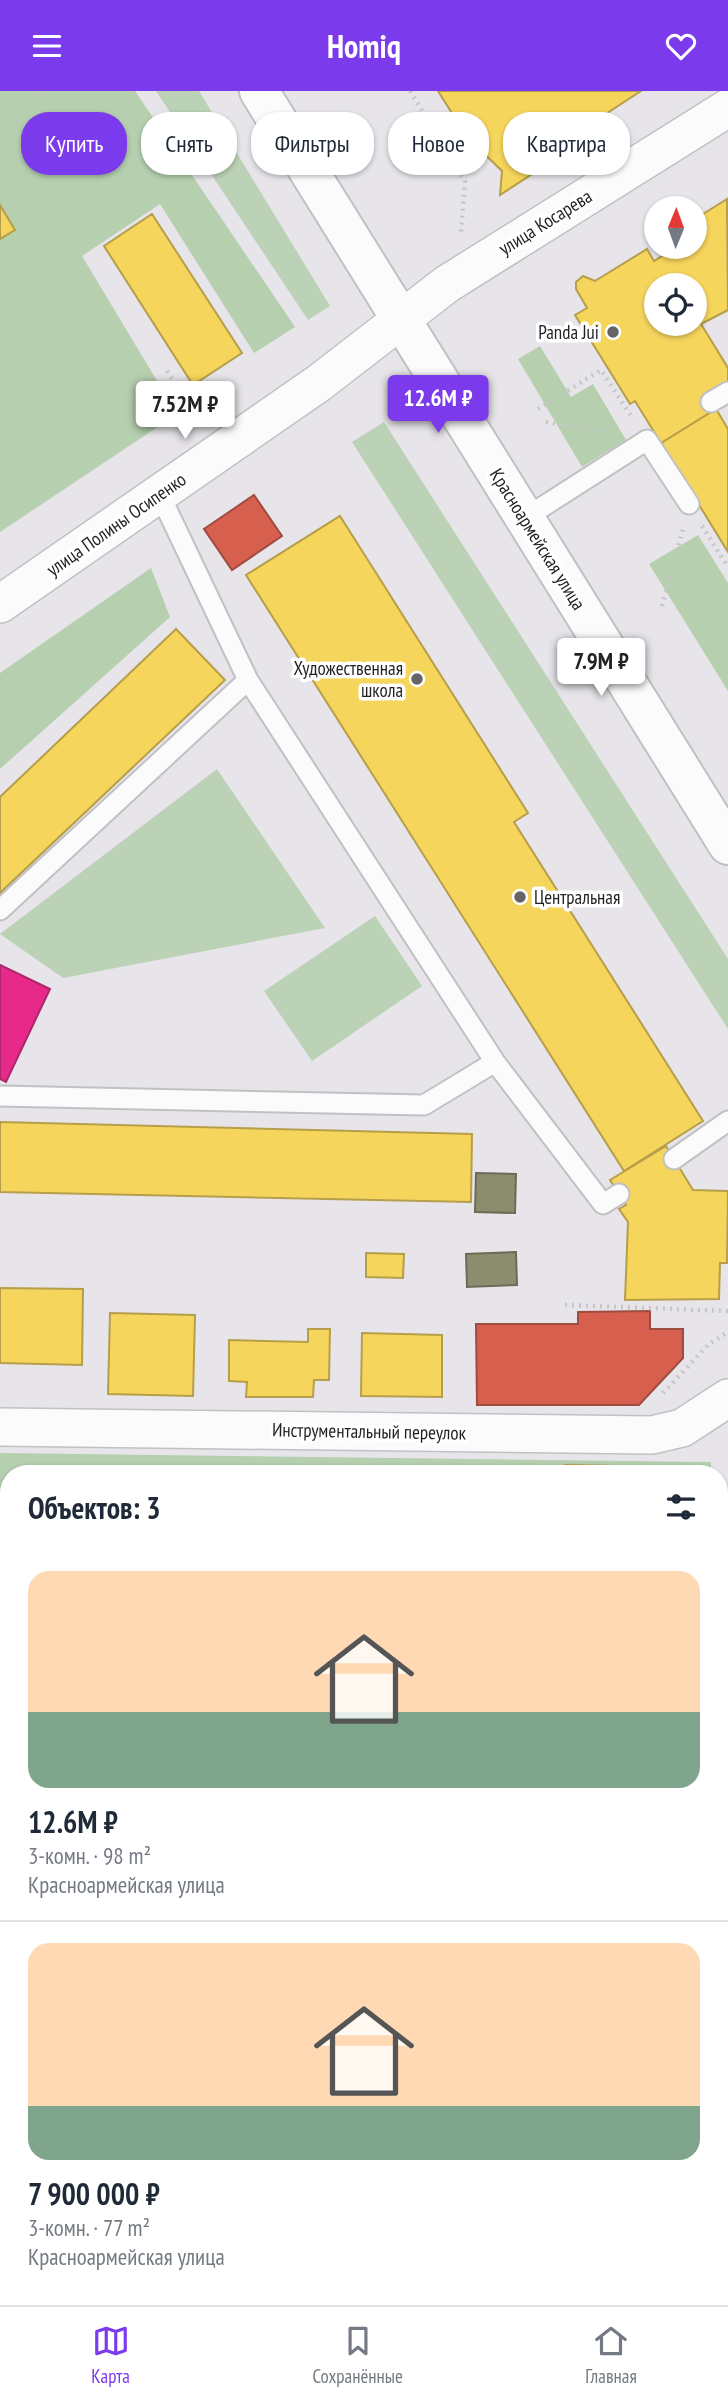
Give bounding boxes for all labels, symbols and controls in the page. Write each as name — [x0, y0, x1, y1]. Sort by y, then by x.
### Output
text: Homiq — [327, 25, 401, 67]
icon: menu — [28, 27, 66, 65]
icon: heart — [662, 27, 700, 65]
chip: Купить — [21, 112, 127, 175]
chip: Снять — [141, 112, 237, 175]
chip: Фильтры — [251, 112, 374, 175]
chip: Новое — [388, 112, 489, 175]
chip: Квартира — [503, 112, 630, 175]
street label: улица Косарева — [494, 184, 596, 260]
north arrow — [644, 196, 707, 259]
map controls — [644, 196, 707, 336]
button: locate — [644, 273, 707, 336]
place label: Panda Jui — [538, 320, 599, 344]
marker: Panda Jui — [605, 324, 621, 340]
pin: 12.6M ₽ — [373, 375, 503, 435]
pin: 7.52M ₽ — [120, 381, 250, 441]
text: 12.6M ₽ — [404, 383, 472, 412]
text: 7.52M ₽ — [152, 389, 218, 418]
street label: Красноармейская улица — [485, 464, 591, 614]
street label: улица Полины Осипенко — [42, 467, 190, 581]
pin: 7.9M ₽ — [544, 639, 658, 698]
text: 7.9M ₽ — [573, 646, 629, 675]
place label: Художественная школа — [293, 656, 403, 702]
marker: Художественная школа — [409, 671, 425, 687]
place label: Центральная — [534, 885, 620, 909]
marker: Центральная — [512, 889, 528, 905]
street label: Инструментальный переулок — [272, 1417, 467, 1445]
text: Объектов: 3 — [28, 1488, 161, 1527]
icon: filters — [662, 1488, 700, 1526]
icon: home — [301, 1616, 427, 1742]
text: 12.6M ₽ — [28, 1802, 118, 1841]
text: 3-комн. · 98 m² — [28, 1841, 151, 1870]
text: Красноармейская улица — [28, 1870, 225, 1899]
icon: home — [301, 1988, 427, 2114]
text: 7 900 000 ₽ — [28, 2174, 160, 2213]
text: 3-комн. · 77 m² — [28, 2213, 150, 2242]
text: Красноармейская улица — [28, 2242, 225, 2271]
tab: Карта — [91, 2322, 130, 2388]
tab: Сохранённые — [312, 2322, 403, 2388]
tab: Главная — [585, 2322, 637, 2388]

